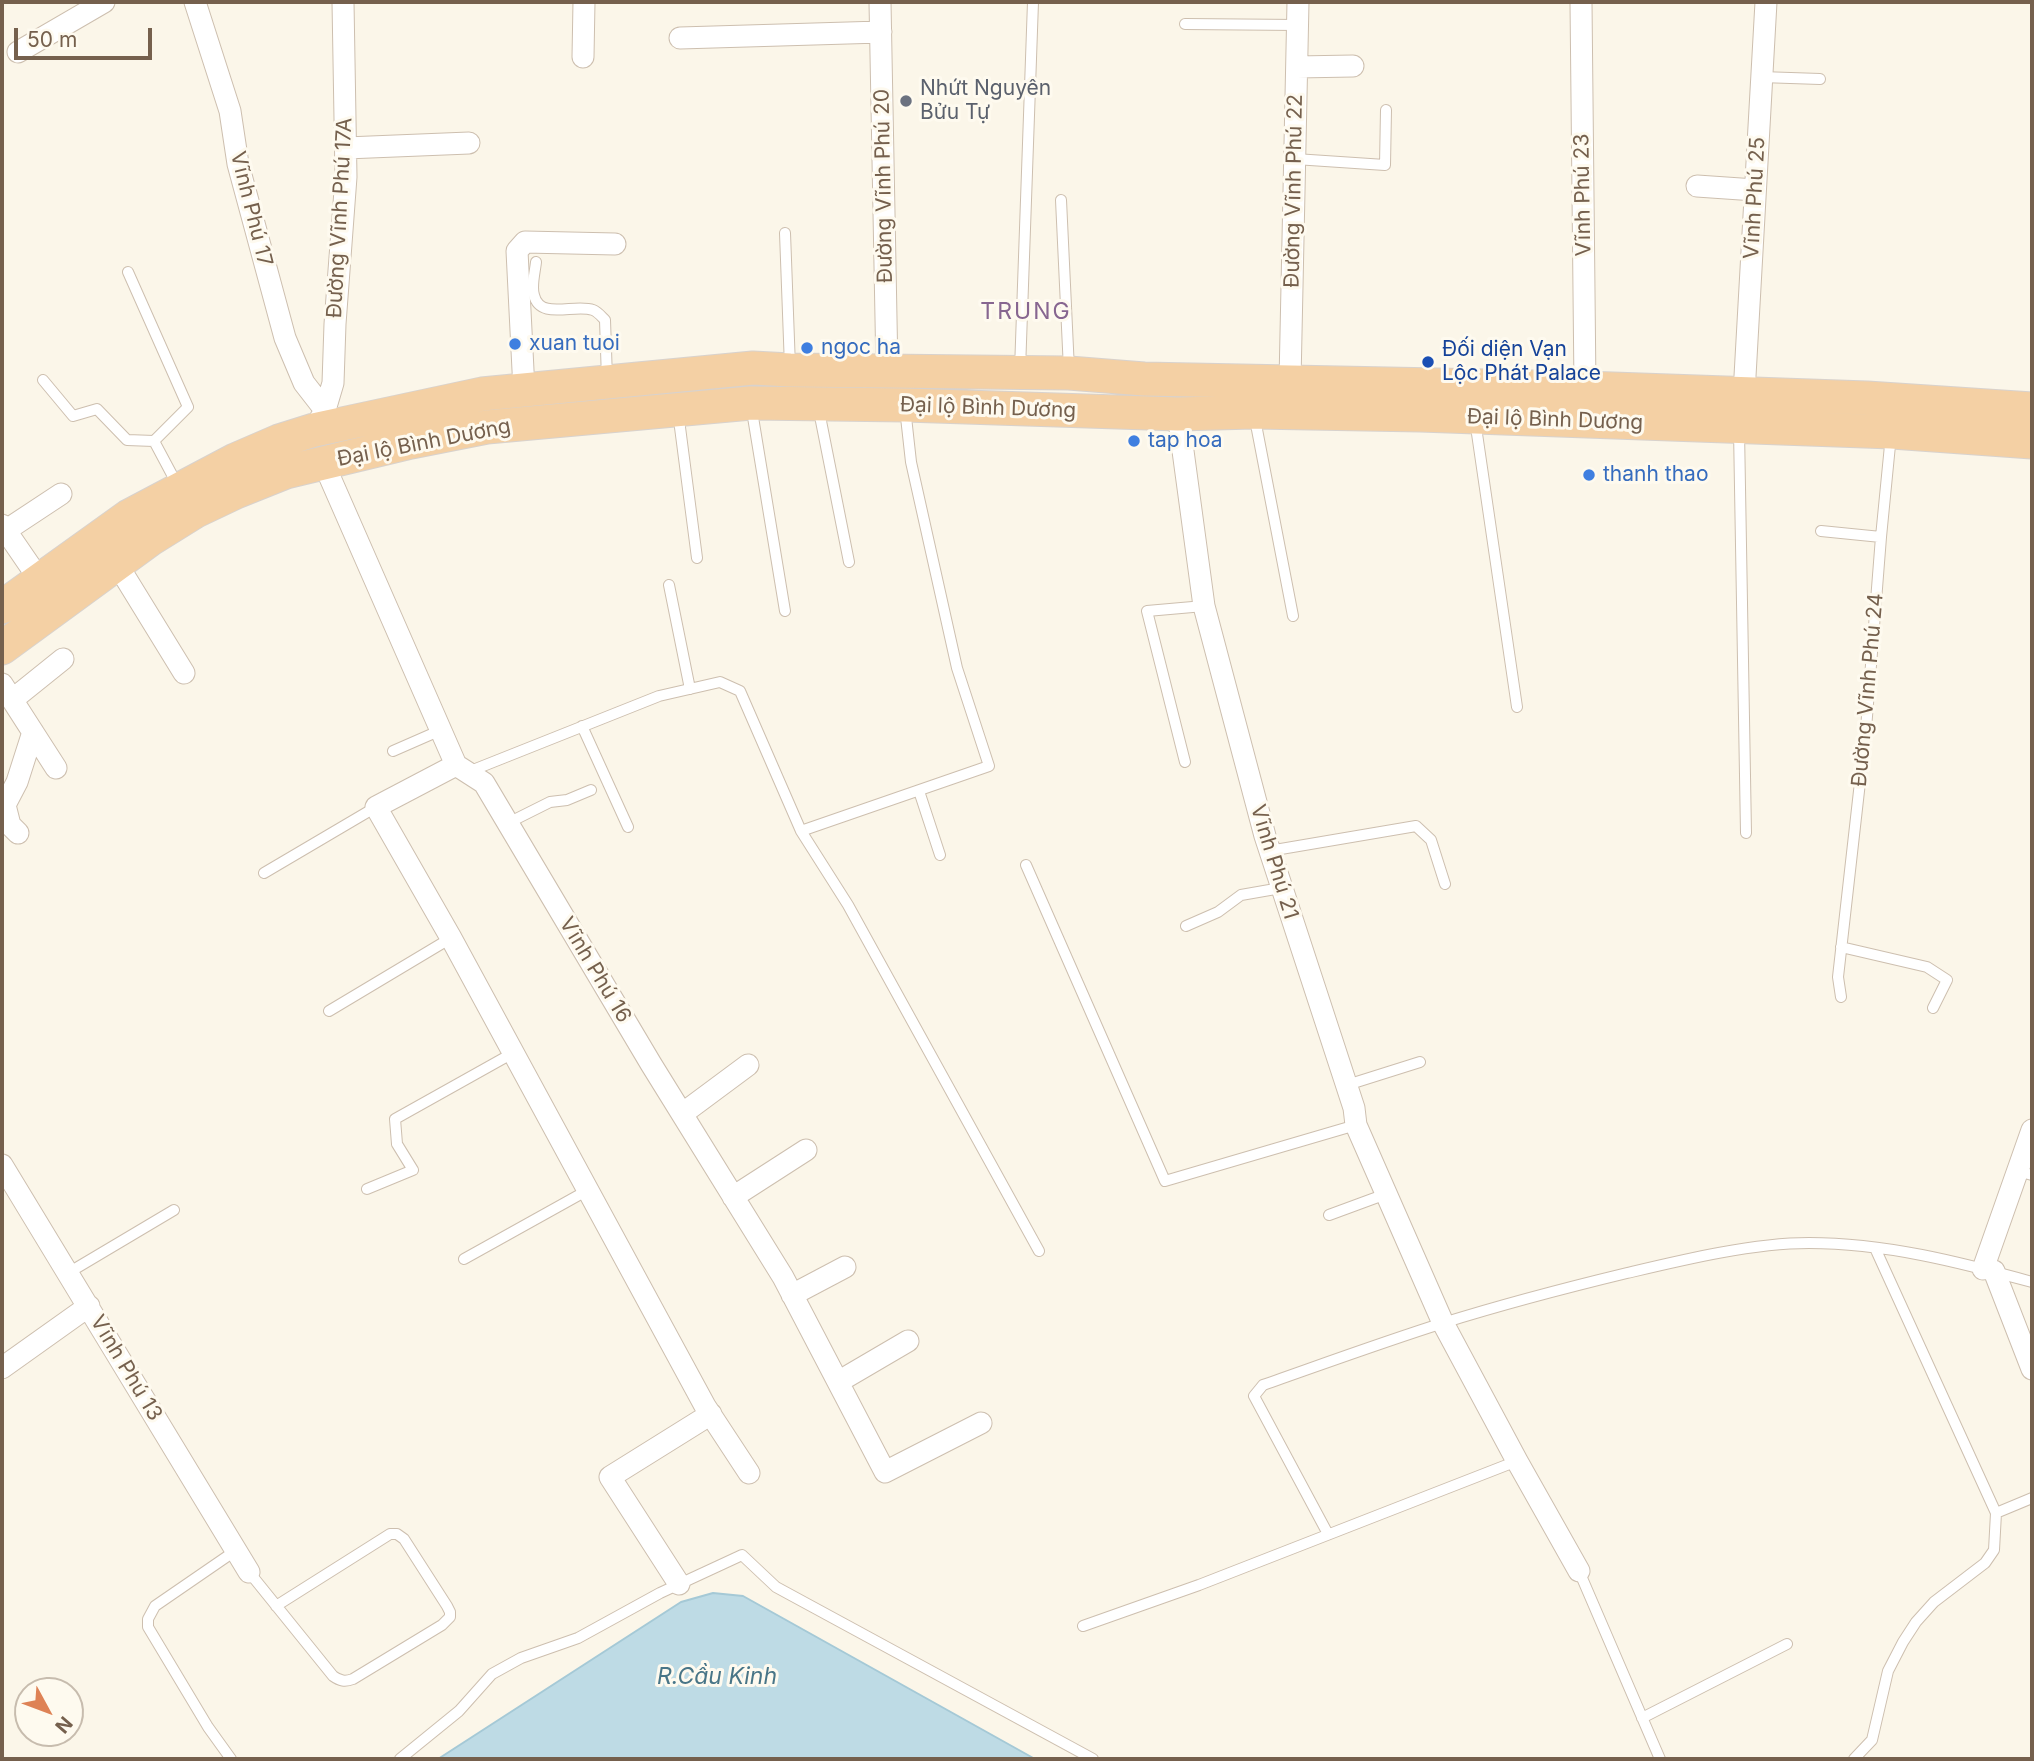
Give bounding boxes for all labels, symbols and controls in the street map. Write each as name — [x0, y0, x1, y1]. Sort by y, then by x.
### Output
scale bar — [18, 14, 156, 58]
text: 50 m — [27, 27, 77, 52]
place label: Nhứt Nguyên Bửu Tự — [920, 76, 1051, 126]
street label: Đường Vĩnh Phú 20 — [870, 89, 898, 283]
marker: Nhứt Nguyên Bửu Tự — [898, 93, 914, 109]
street label: Đường Vĩnh Phú 22 — [1280, 94, 1308, 288]
street label: Đường Vĩnh Phú 17A — [322, 117, 358, 319]
street label: Vĩnh Phú 23 — [1569, 133, 1597, 257]
street label: Vĩnh Phú 25 — [1739, 136, 1771, 260]
street label: Vĩnh Phú 17 — [225, 149, 277, 269]
district label: TRUNG — [981, 298, 1071, 326]
place label: xuan tuoi — [529, 331, 620, 357]
place label: ngoc ha — [821, 335, 901, 361]
marker: xuan tuoi — [507, 336, 523, 352]
place label: Đối diện Vạn Lộc Phát Palace — [1442, 337, 1601, 387]
marker: ngoc ha — [799, 340, 815, 356]
marker: Đối diện Vạn Lộc Phát Palace — [1420, 354, 1436, 370]
street label: Đại lộ Bình Dương — [899, 392, 1077, 424]
street label: Đại lộ Bình Dương — [1466, 404, 1644, 436]
street label: Đại lộ Bình Dương — [335, 414, 513, 472]
place label: tap hoa — [1148, 428, 1223, 454]
marker: tap hoa — [1126, 433, 1142, 449]
place label: thanh thao — [1603, 462, 1708, 488]
marker: thanh thao — [1581, 467, 1597, 483]
street label: Đường Vĩnh Phú 24 — [1847, 592, 1889, 788]
street label: Vĩnh Phú 21 — [1245, 802, 1303, 922]
street label: Vĩnh Phú 16 — [554, 913, 636, 1027]
street label: Vĩnh Phú 13 — [85, 1311, 167, 1425]
water label: R.Cầu Kinh — [657, 1663, 777, 1691]
north arrow — [14, 1677, 84, 1747]
text: N — [50, 1712, 77, 1738]

